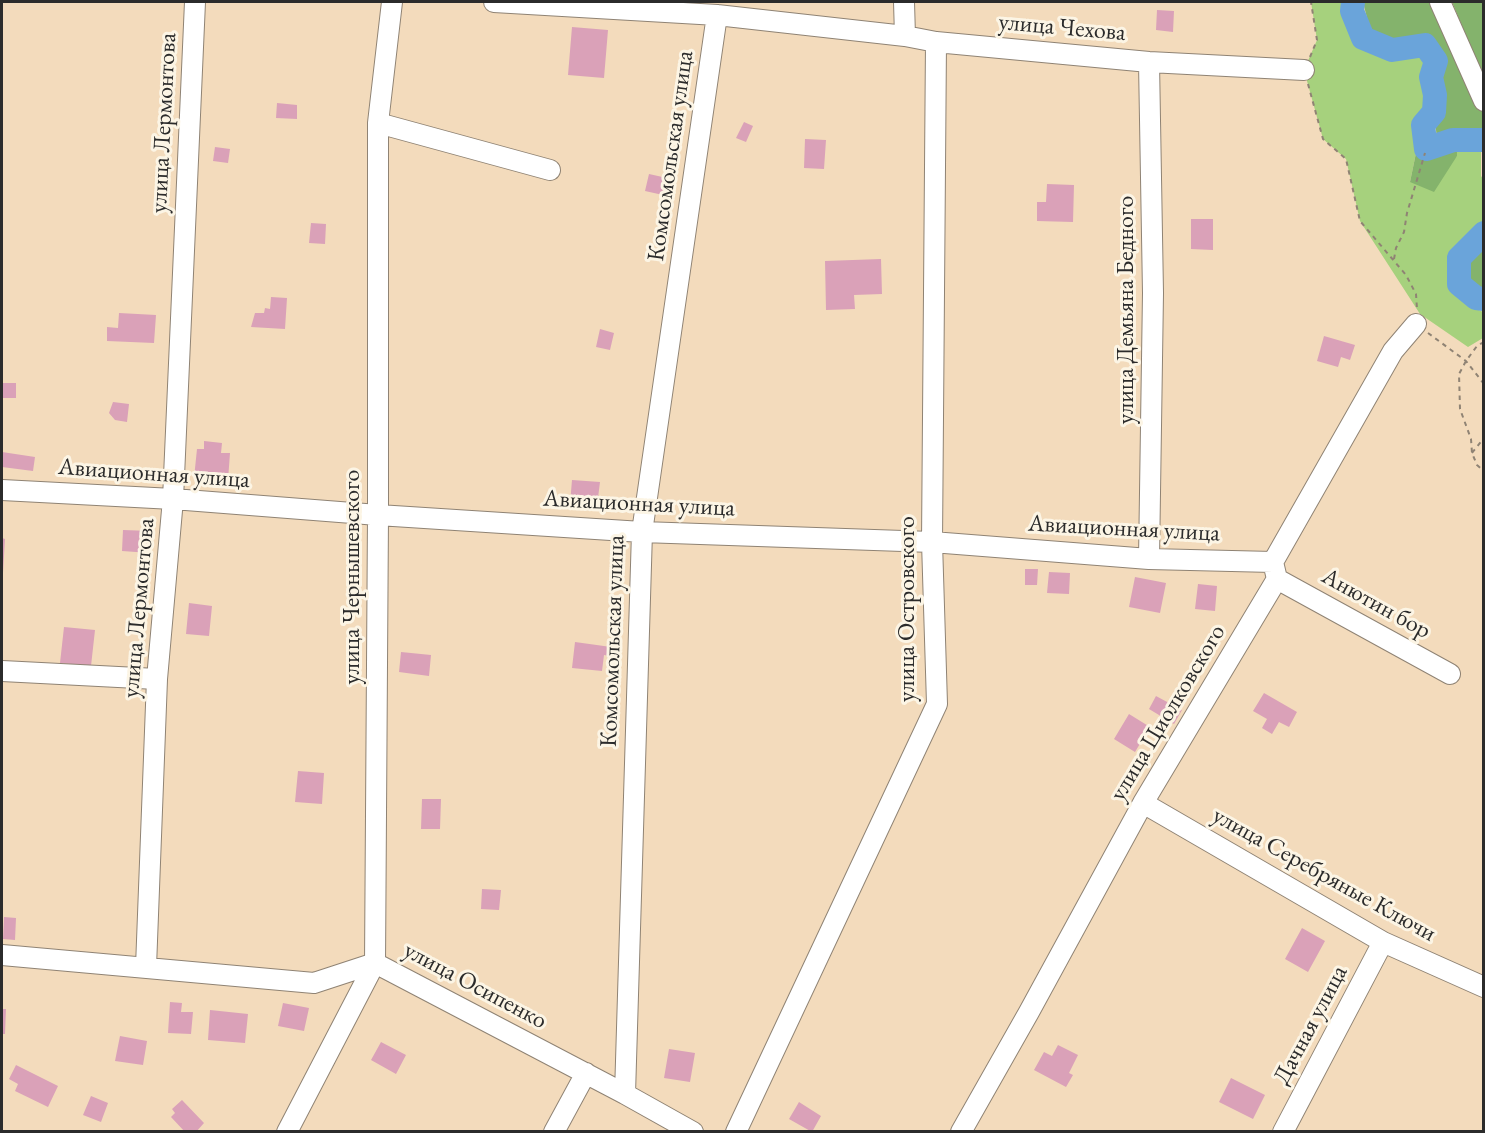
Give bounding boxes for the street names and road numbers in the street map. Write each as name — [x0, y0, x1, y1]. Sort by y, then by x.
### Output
street label: улица Чехова — [997, 8, 1127, 48]
street label: улица Лермонтова — [145, 32, 183, 214]
street label: Комсомольская улица — [642, 49, 700, 263]
street label: улица Демьяна Бедного — [1112, 196, 1140, 424]
street label: Авиационная улица — [57, 453, 251, 495]
street label: улица Чернышевского — [338, 470, 366, 684]
street label: Авиационная улица — [542, 485, 736, 523]
street label: Авиационная улица — [1027, 510, 1221, 548]
street label: улица Островского — [893, 516, 921, 702]
street label: улица Лермонтова — [117, 517, 161, 699]
street label: Комсомольская улица — [595, 534, 631, 748]
street label: Анютин бор — [1316, 562, 1436, 646]
street label: улица Циолковского — [1104, 620, 1232, 806]
street label: улица Серебряные Ключи — [1207, 802, 1441, 948]
street label: улица Осипенко — [398, 936, 552, 1036]
street label: Дачная улица — [1268, 961, 1354, 1089]

